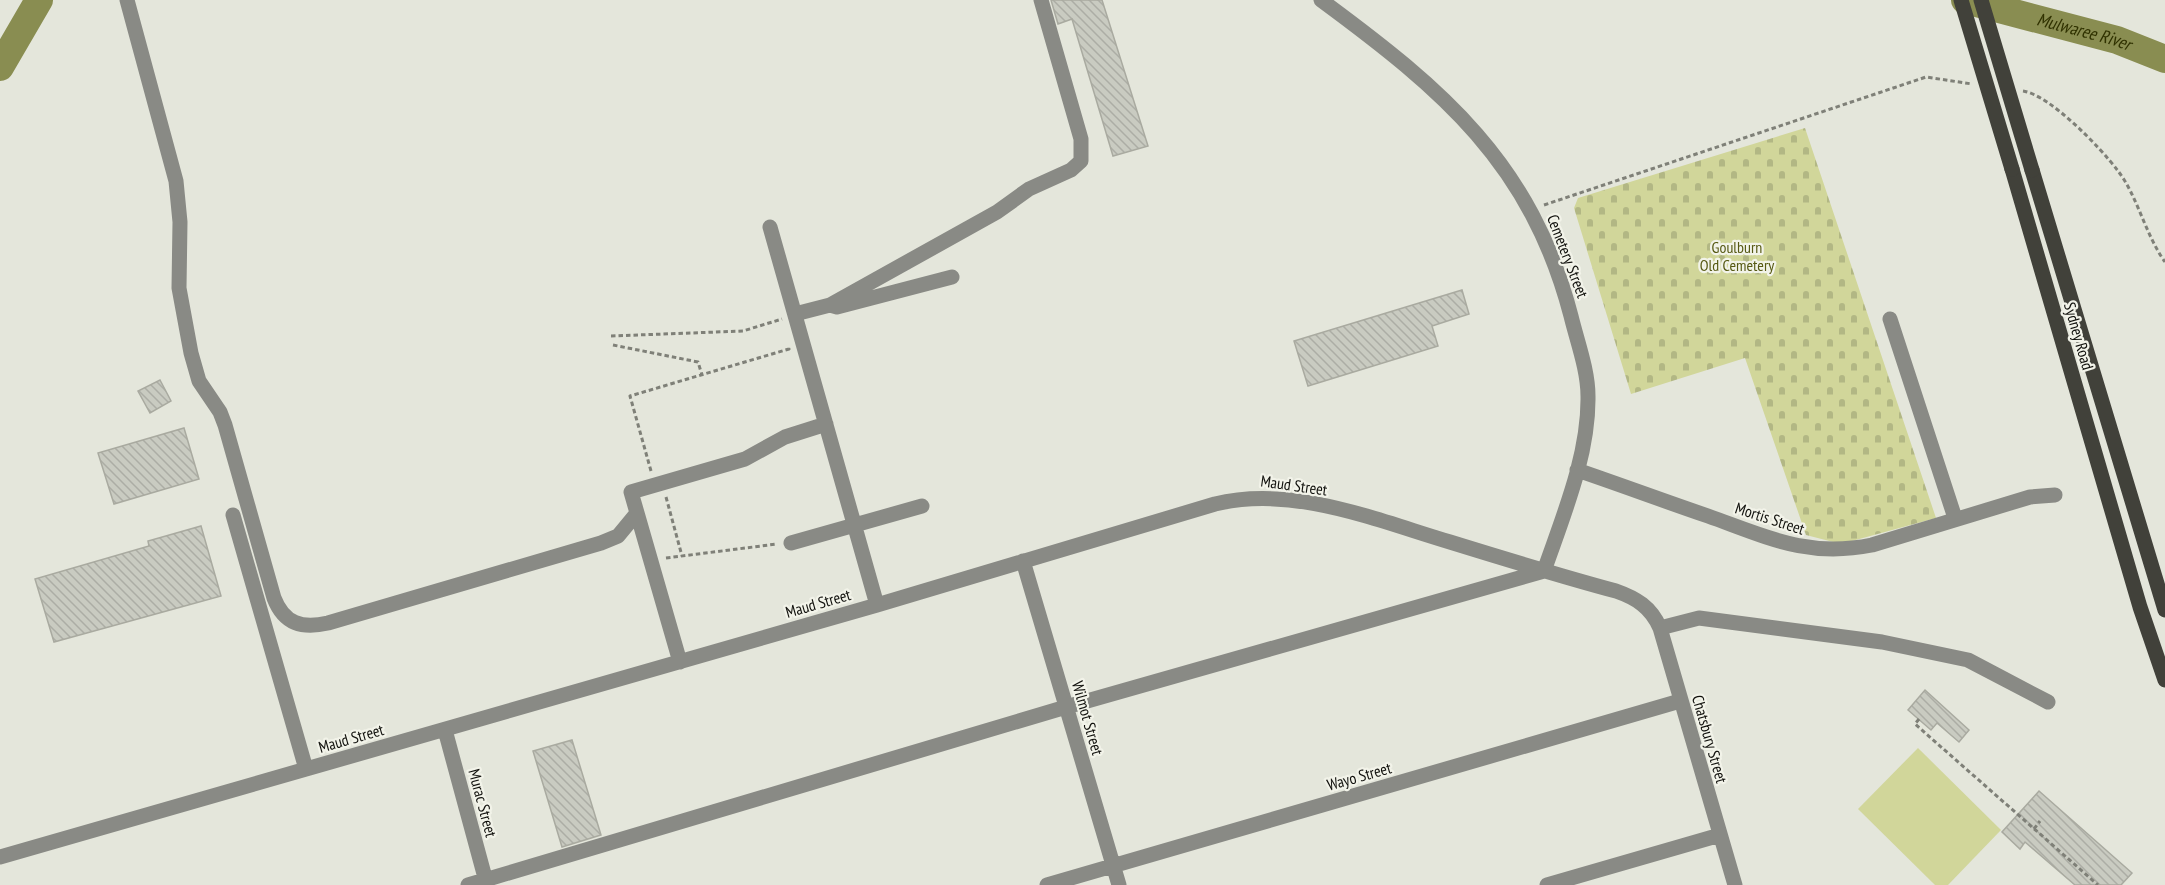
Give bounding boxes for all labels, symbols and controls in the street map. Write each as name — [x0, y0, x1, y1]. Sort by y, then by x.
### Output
water label: Mulwaree River — [2034, 7, 2137, 57]
street label: Cemetery Street — [1543, 211, 1593, 301]
park label: Goulburn Old Cemetery — [1700, 237, 1774, 275]
street label: Sydney Road — [2060, 300, 2098, 372]
street label: Maud Street — [1259, 470, 1329, 500]
street label: Mortis Street — [1733, 497, 1808, 539]
street label: Maud Street — [783, 584, 854, 622]
street label: Wilmot Street — [1068, 679, 1108, 758]
street label: Chatsbury Street — [1688, 693, 1732, 786]
street label: Maud Street — [316, 719, 387, 757]
street label: Wayo Street — [1324, 757, 1394, 795]
street label: Murac Street — [464, 767, 502, 840]

